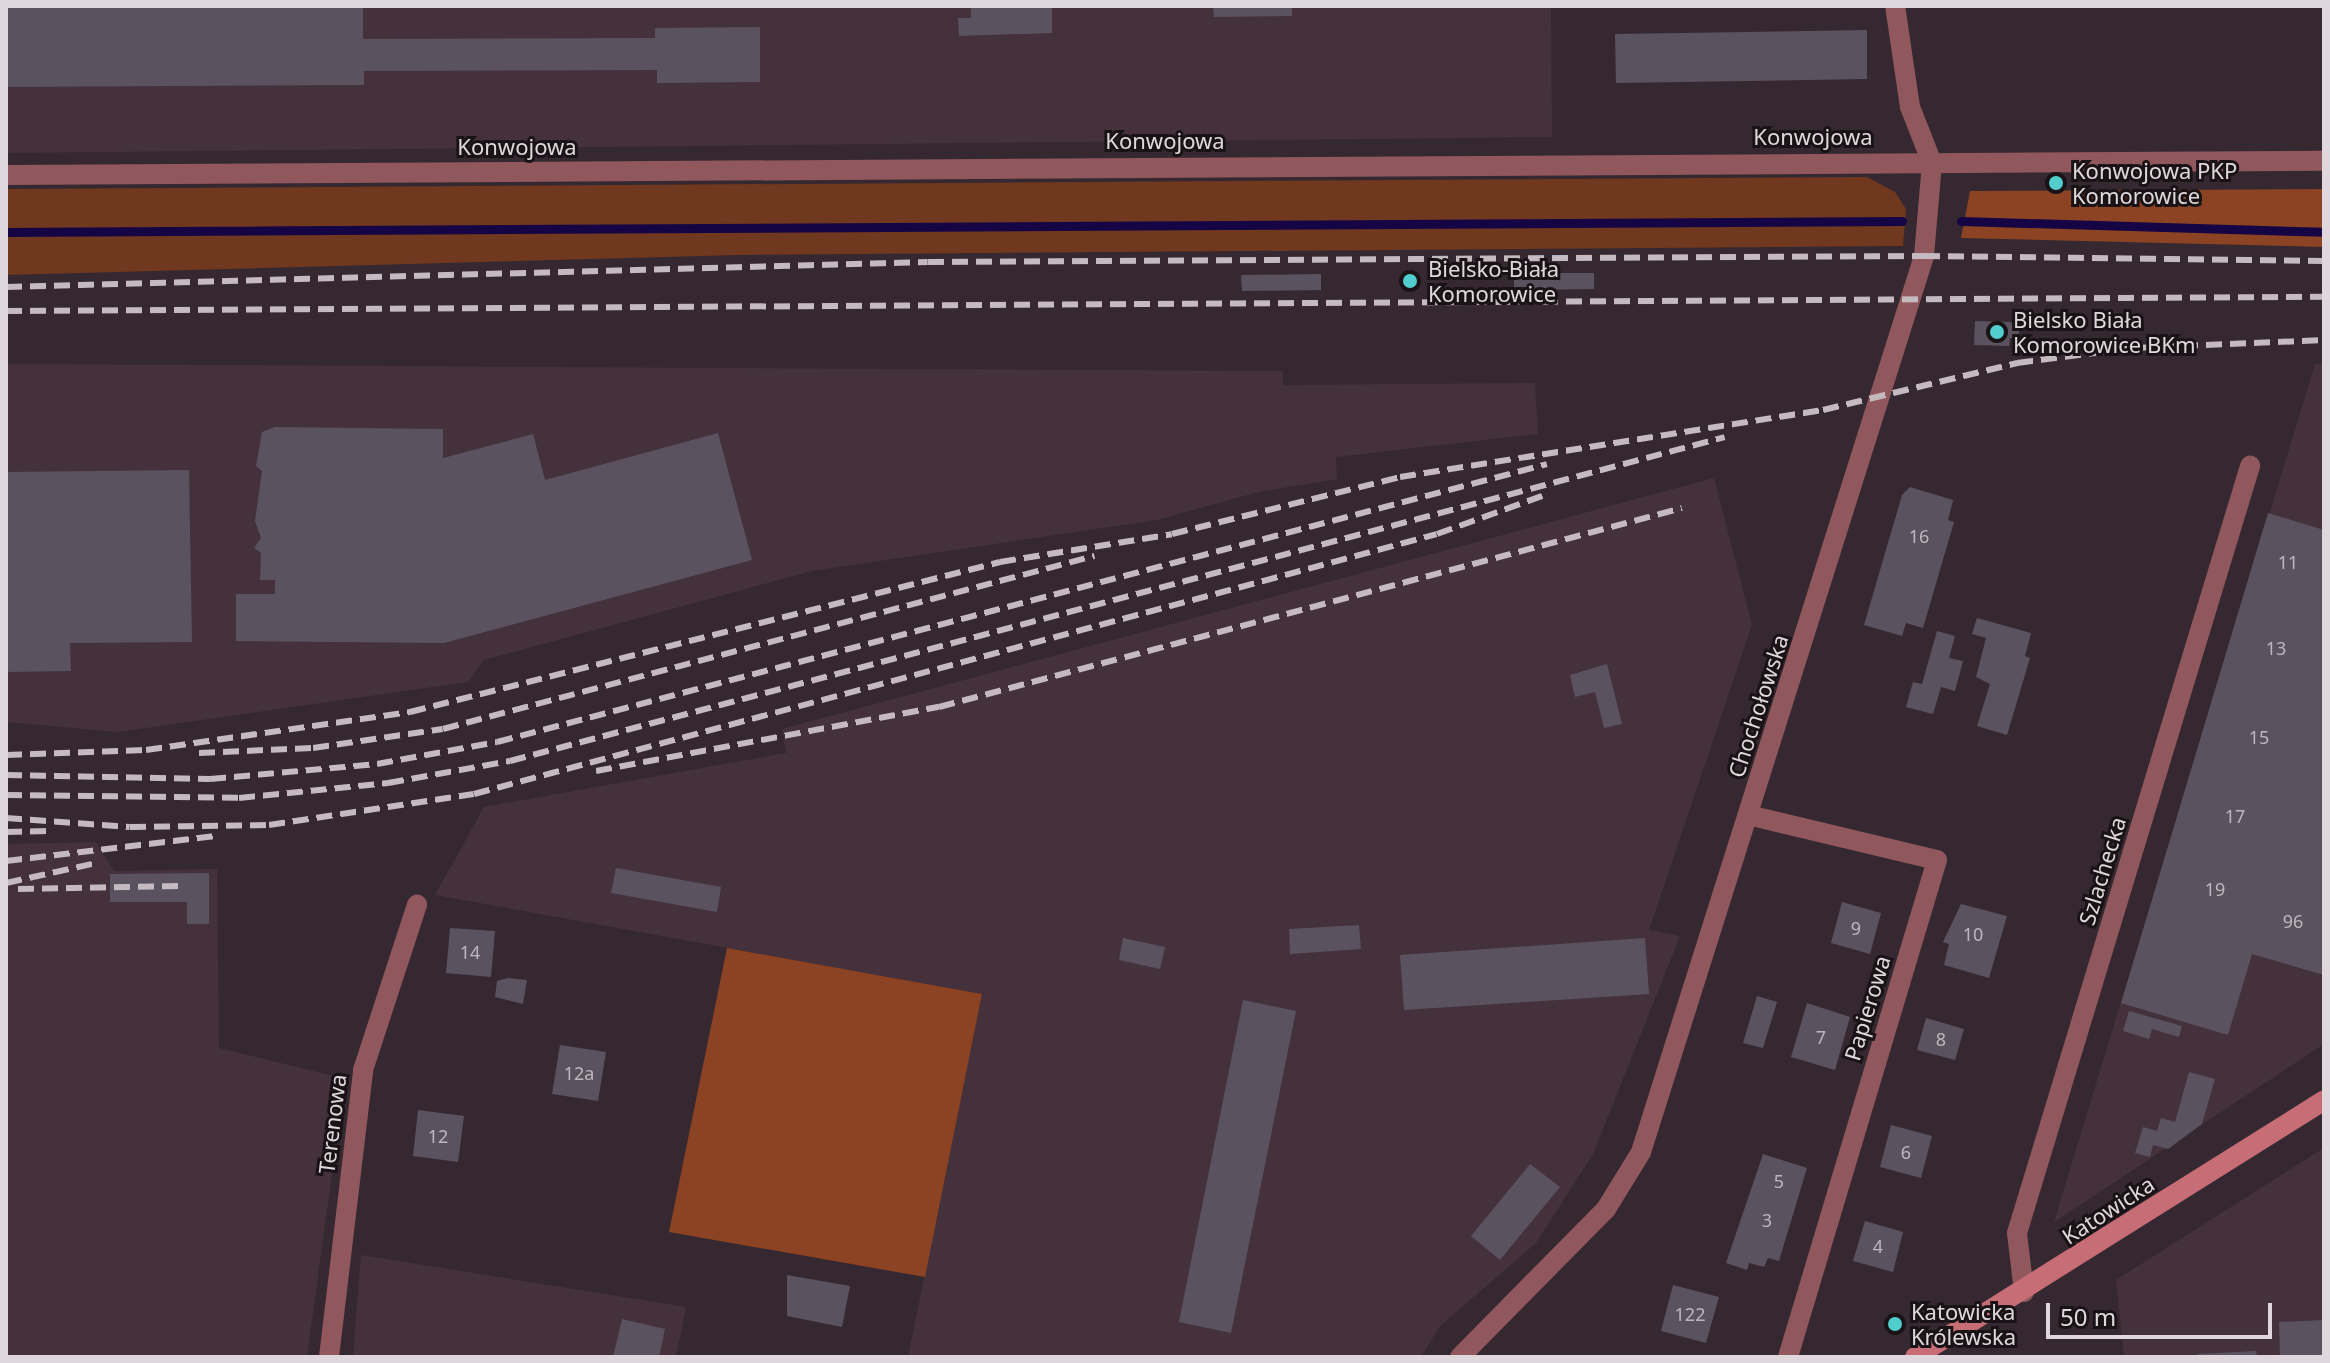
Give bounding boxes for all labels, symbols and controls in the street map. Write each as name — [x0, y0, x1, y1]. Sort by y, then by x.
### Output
street label: Konwojowa — [1753, 124, 1873, 150]
street label: Konwojowa — [1105, 128, 1225, 154]
street label: Konwojowa — [457, 134, 577, 160]
place label: Konwojowa PKP Komorowice — [2072, 157, 2237, 208]
marker: Konwojowa PKP Komorowice — [2047, 174, 2065, 192]
place label: Bielsko-Biała Komorowice — [1428, 255, 1559, 306]
marker: Bielsko-Biała Komorowice — [1399, 270, 1421, 292]
place label: Bielsko Biała Komorowice BKm — [2013, 306, 2195, 358]
marker: Bielsko Biała Komorowice BKm — [1988, 323, 2006, 341]
house number: 16 — [1909, 525, 1929, 547]
house number: 11 — [2278, 551, 2298, 573]
street label: Chochołowska — [1722, 631, 1794, 781]
house number: 13 — [2266, 637, 2286, 659]
house number: 15 — [2249, 726, 2269, 748]
house number: 17 — [2225, 805, 2245, 827]
street label: Szlachecka — [2073, 814, 2131, 928]
house number: 19 — [2205, 878, 2225, 900]
house number: 96 — [2283, 910, 2303, 932]
house number: 9 — [1851, 917, 1861, 939]
house number: 10 — [1963, 923, 1983, 945]
house number: 14 — [460, 941, 480, 963]
street label: Papierowa — [1839, 952, 1895, 1064]
house number: 7 — [1816, 1026, 1826, 1048]
house number: 8 — [1936, 1028, 1946, 1050]
house number: 12a — [564, 1062, 594, 1084]
street label: Terenowa — [313, 1073, 351, 1175]
house number: 12 — [428, 1125, 448, 1147]
house number: 6 — [1901, 1141, 1911, 1163]
house number: 5 — [1774, 1170, 1784, 1192]
street label: Katowicka — [2057, 1171, 2159, 1249]
house number: 3 — [1762, 1209, 1772, 1231]
house number: 4 — [1873, 1235, 1883, 1257]
scale bar — [2050, 1287, 2276, 1337]
place label: Katowicka Królewska — [1911, 1298, 2016, 1350]
text: 50 m — [2060, 1300, 2116, 1333]
house number: 122 — [1675, 1303, 1705, 1325]
marker: Katowicka Królewska — [1886, 1315, 1904, 1333]

